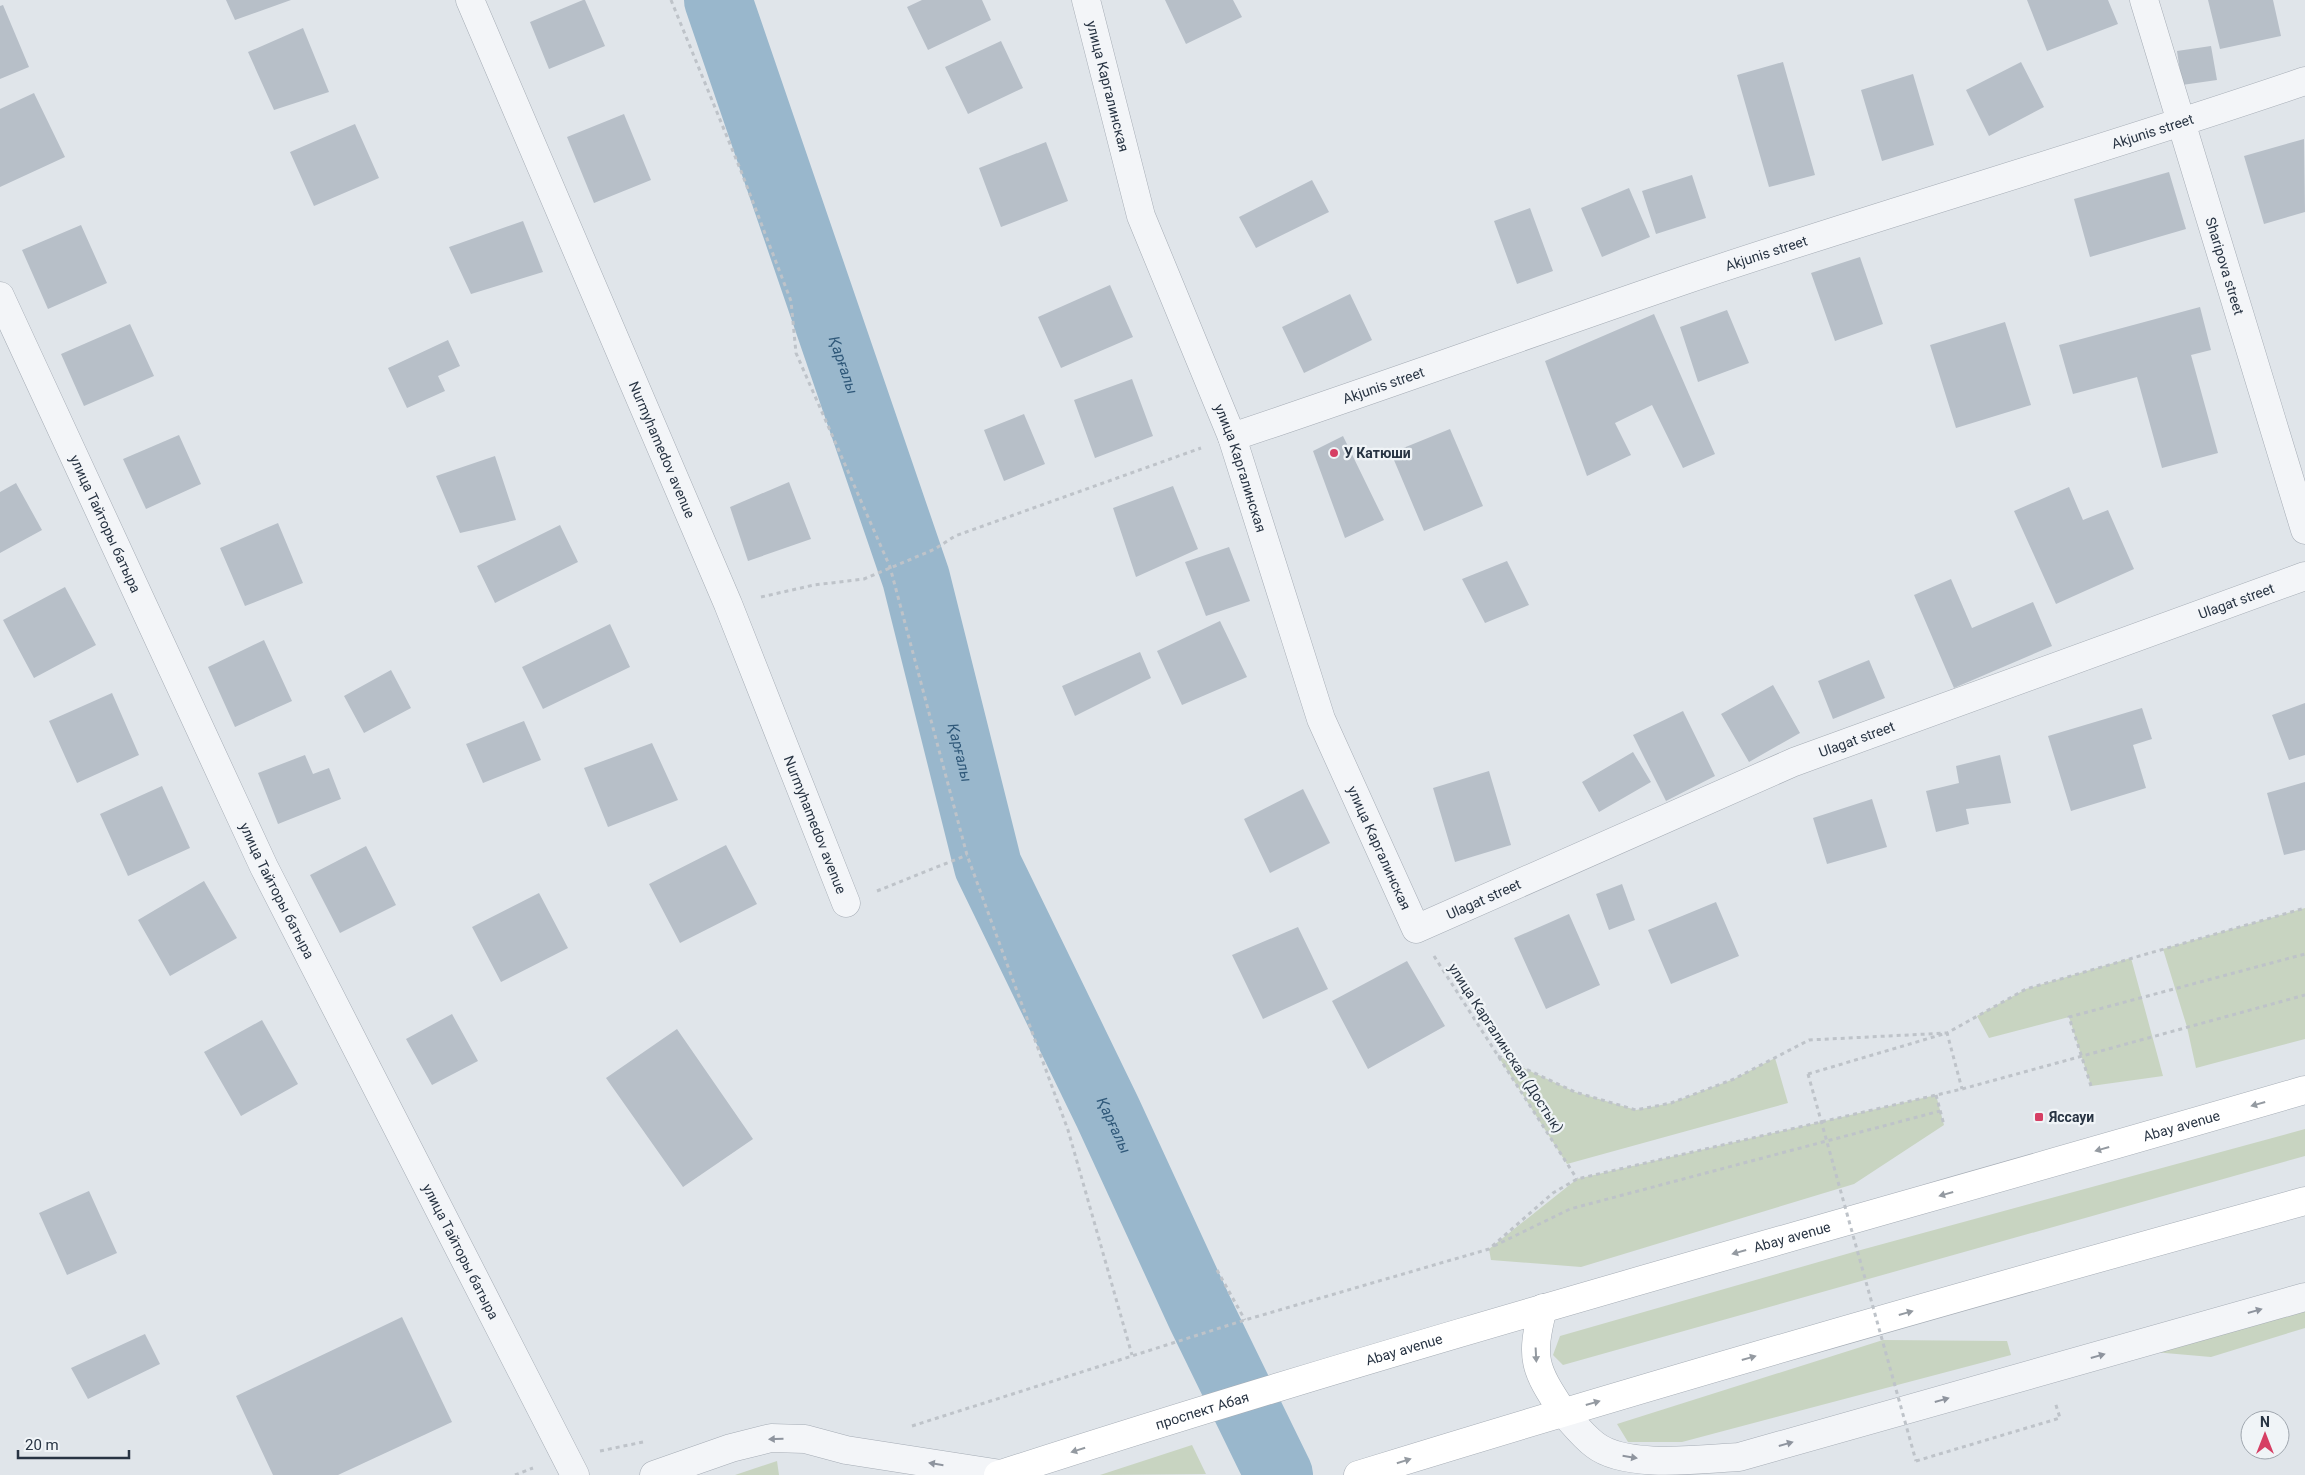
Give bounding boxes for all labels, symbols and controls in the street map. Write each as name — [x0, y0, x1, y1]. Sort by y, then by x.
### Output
street label: улица Каргалинская — [1084, 19, 1132, 153]
street label: Akjunis street — [2110, 111, 2196, 152]
street label: Sharipova street — [2202, 215, 2247, 317]
street label: Akjunis street — [1723, 232, 1810, 274]
water label: Қарғалы — [825, 334, 861, 397]
street label: Akjunis street — [1341, 364, 1427, 407]
street label: Nurmyhamedov avenue — [626, 379, 698, 520]
street label: улица Каргалинская — [1211, 401, 1270, 534]
place label: У Катюши — [1344, 445, 1411, 461]
marker: У Катюши — [1328, 447, 1340, 459]
street label: улица Тайторы батыра — [67, 452, 144, 595]
street label: Ulagat street — [2196, 580, 2277, 622]
street label: Ulagat street — [1816, 718, 1897, 760]
water label: Қарғалы — [944, 721, 976, 784]
street label: Nurmyhamedov avenue — [781, 753, 850, 896]
street label: улица Каргалинская — [1344, 783, 1414, 912]
street label: улица Тайторы батыра — [237, 820, 318, 961]
street label: Ulagat street — [1444, 876, 1524, 923]
street label: улица Каргалинская (Достык) — [1444, 960, 1567, 1136]
water label: Қарғалы — [1093, 1094, 1134, 1156]
one-way arrow — [2251, 1100, 2266, 1108]
street label: Abay avenue — [2141, 1107, 2222, 1144]
place label: Яссауи — [2048, 1109, 2094, 1125]
marker: Яссауи — [2033, 1111, 2045, 1123]
one-way arrow — [2095, 1146, 2110, 1154]
street label: улица Тайторы батыра — [419, 1181, 502, 1322]
one-way arrow — [1938, 1190, 1953, 1198]
street label: Abay avenue — [1752, 1218, 1832, 1255]
one-way arrow — [1732, 1249, 1747, 1257]
one-way arrow — [2247, 1307, 2262, 1315]
one-way arrow — [1898, 1309, 1913, 1317]
street label: Abay avenue — [1364, 1331, 1444, 1368]
one-way arrow — [1533, 1348, 1541, 1364]
one-way arrow — [2091, 1351, 2106, 1359]
one-way arrow — [1742, 1354, 1757, 1362]
street label: проспект Абая — [1153, 1389, 1251, 1433]
one-way arrow — [1935, 1395, 1950, 1403]
one-way arrow — [1586, 1399, 1601, 1407]
north arrow — [2240, 1410, 2290, 1460]
text: N — [2260, 1414, 2270, 1430]
scale bar — [18, 1428, 129, 1460]
one-way arrow — [767, 1435, 783, 1443]
text: 20 m — [25, 1436, 59, 1454]
one-way arrow — [1778, 1440, 1793, 1448]
one-way arrow — [1070, 1447, 1085, 1455]
one-way arrow — [1623, 1454, 1639, 1462]
one-way arrow — [1397, 1456, 1412, 1464]
one-way arrow — [927, 1460, 943, 1468]

